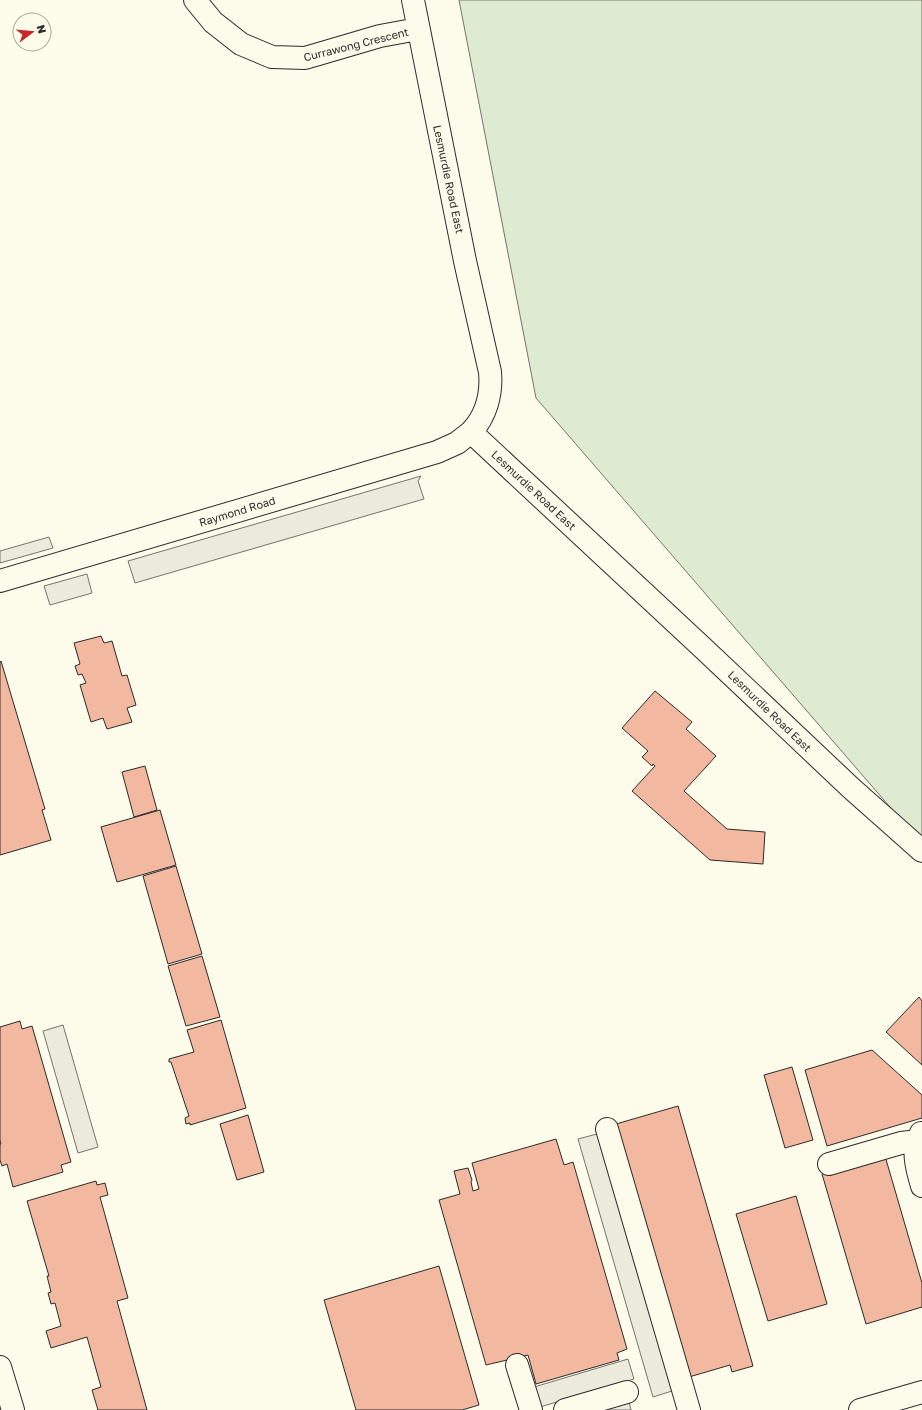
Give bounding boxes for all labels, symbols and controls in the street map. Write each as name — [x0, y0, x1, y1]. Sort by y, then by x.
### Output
north arrow — [12, 12, 52, 52]
text: N — [35, 23, 49, 35]
street label: Currawong Crescent — [302, 25, 410, 63]
street label: Lesmurdie Road East — [431, 124, 467, 234]
street label: Lesmurdie Road East — [489, 448, 579, 532]
street label: Raymond Road — [197, 493, 277, 529]
street label: Lesmurdie Road East — [726, 668, 814, 754]

